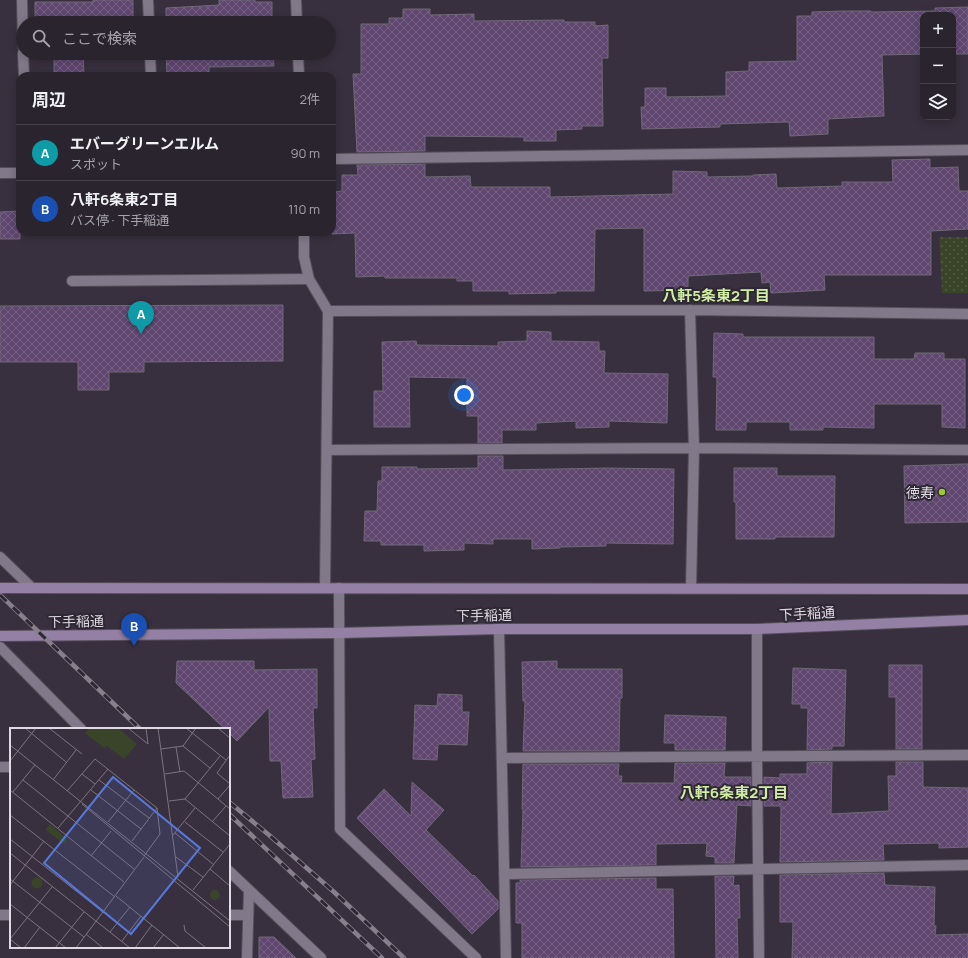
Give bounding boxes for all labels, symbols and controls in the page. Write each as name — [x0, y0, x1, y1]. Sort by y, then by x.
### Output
map controls — [920, 12, 956, 120]
button: + — [920, 12, 956, 48]
search box — [16, 16, 336, 60]
icon: search — [30, 27, 52, 49]
text: ここで検索 — [62, 28, 137, 49]
button: − — [920, 48, 956, 84]
button: layers — [920, 84, 956, 120]
text: 周辺 — [32, 88, 66, 111]
text: 2件 — [300, 90, 320, 108]
text: エバーグリーンエルム — [70, 133, 219, 154]
text: A — [41, 144, 49, 162]
text: 90 m — [290, 144, 320, 162]
text: スポット — [70, 155, 122, 173]
text: 八軒6条東2丁目 — [70, 189, 178, 210]
text: B — [41, 200, 49, 218]
text: 110 m — [288, 200, 320, 218]
text: バス停 · 下手稲通 — [70, 211, 169, 229]
district label: 八軒5条東2丁目 — [662, 285, 770, 306]
pin: A — [128, 301, 154, 334]
your location — [454, 385, 474, 405]
place label: 徳寿 — [906, 483, 934, 502]
marker: 徳寿 — [937, 487, 947, 497]
street label: 下手稲通 — [779, 602, 835, 624]
street label: 下手稲通 — [456, 605, 512, 625]
street label: 下手稲通 — [48, 611, 104, 631]
pin: B — [121, 613, 147, 646]
inset map — [10, 728, 230, 948]
district label: 八軒6条東2丁目 — [680, 782, 788, 803]

